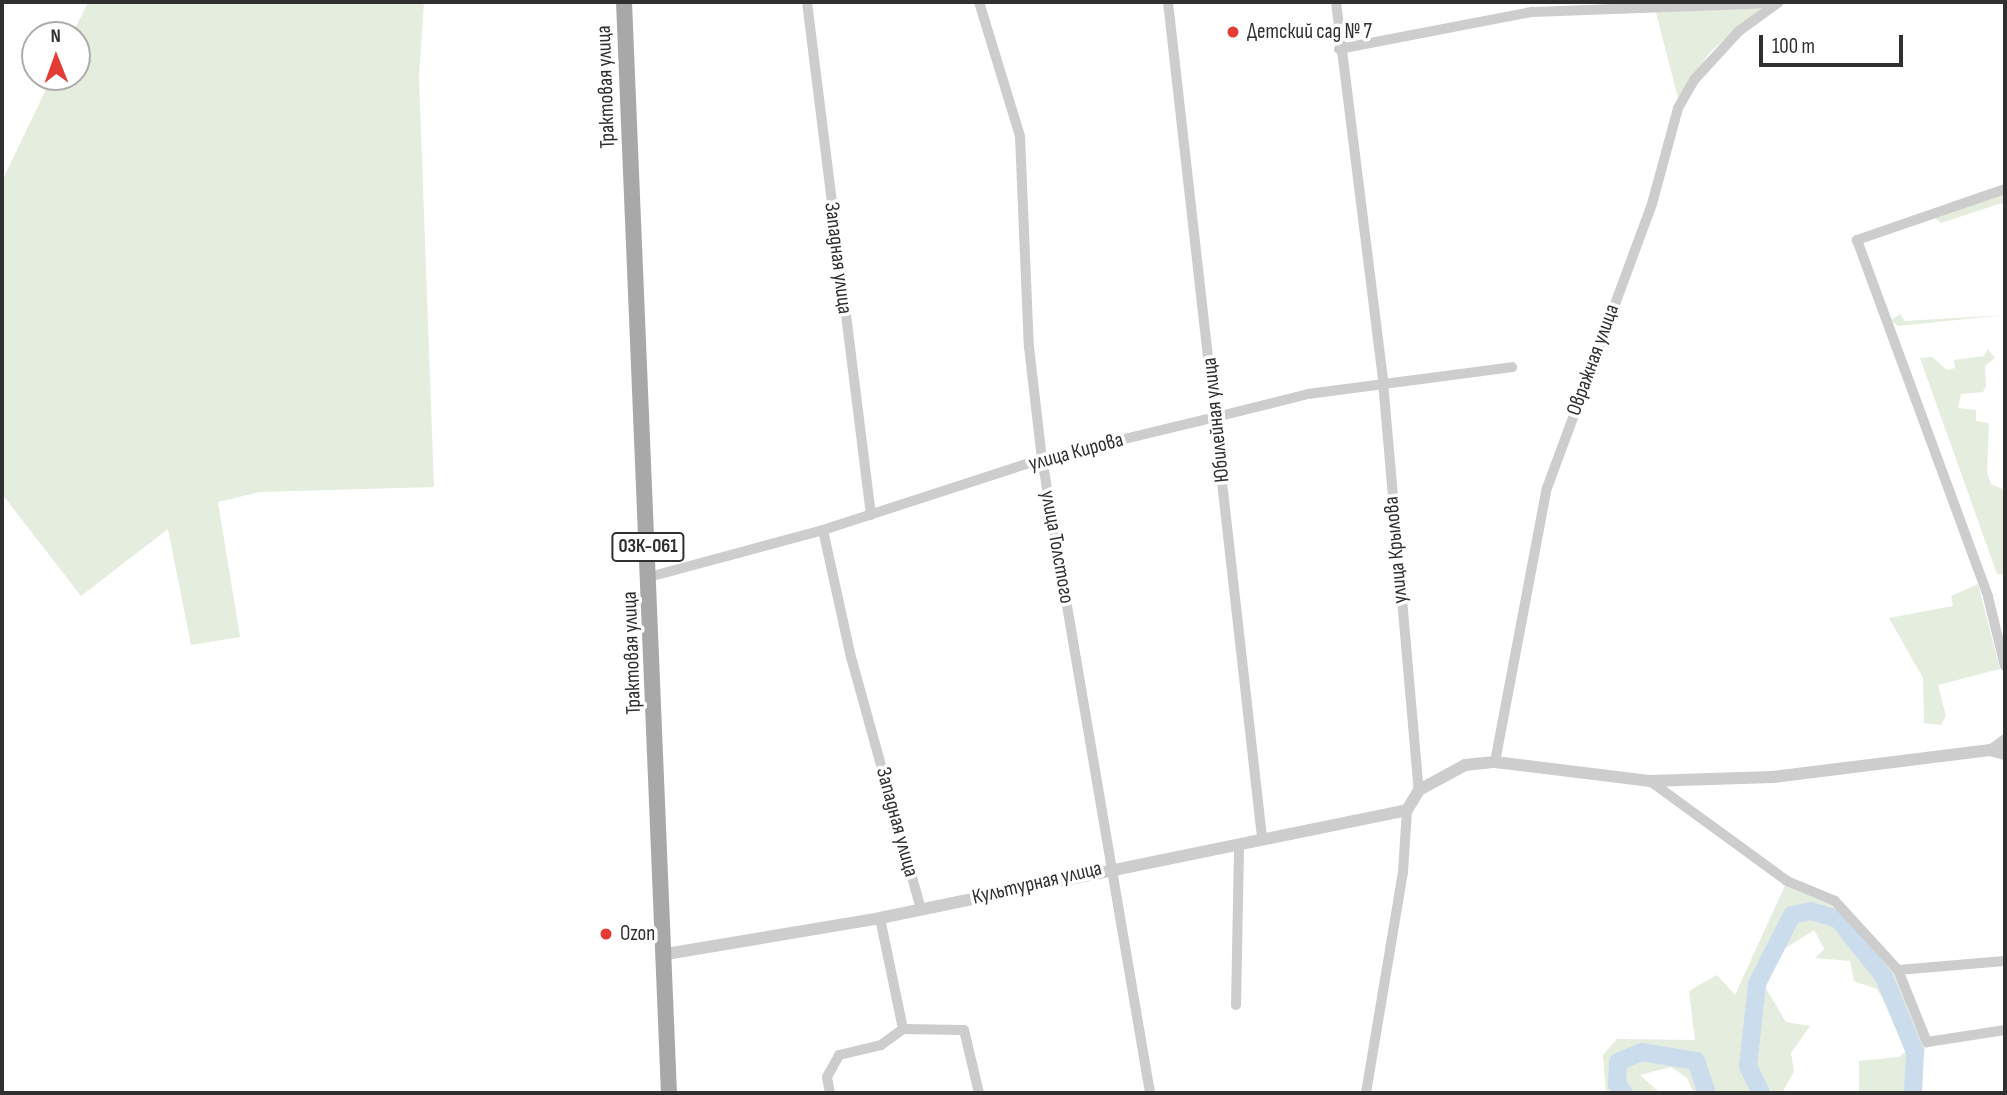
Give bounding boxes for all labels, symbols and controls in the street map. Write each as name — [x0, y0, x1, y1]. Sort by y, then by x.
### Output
place label: Детский сад № 7 — [1247, 19, 1372, 45]
north arrow — [21, 21, 91, 91]
scale bar — [1762, 21, 1906, 65]
marker: Детский сад № 7 — [1225, 24, 1241, 40]
text: N — [50, 25, 61, 48]
street label: Трактовая улица — [591, 25, 621, 149]
text: 100 m — [1772, 34, 1815, 59]
street label: Западная улица — [819, 201, 857, 315]
street label: Овражная улица — [1561, 301, 1625, 419]
street label: Юбилейная улица — [1197, 356, 1235, 484]
street label: улица Кирова — [1026, 427, 1126, 477]
street label: улица Толстого — [1035, 488, 1079, 606]
street label: улица Крылова — [1379, 495, 1413, 605]
road number: 03К-061 — [611, 532, 685, 562]
street label: Трактовая улица — [617, 591, 647, 715]
street label: Западная улица — [870, 764, 924, 880]
street label: Культурная улица — [970, 856, 1104, 910]
place label: Ozon — [620, 921, 655, 947]
marker: Ozon — [598, 926, 614, 942]

